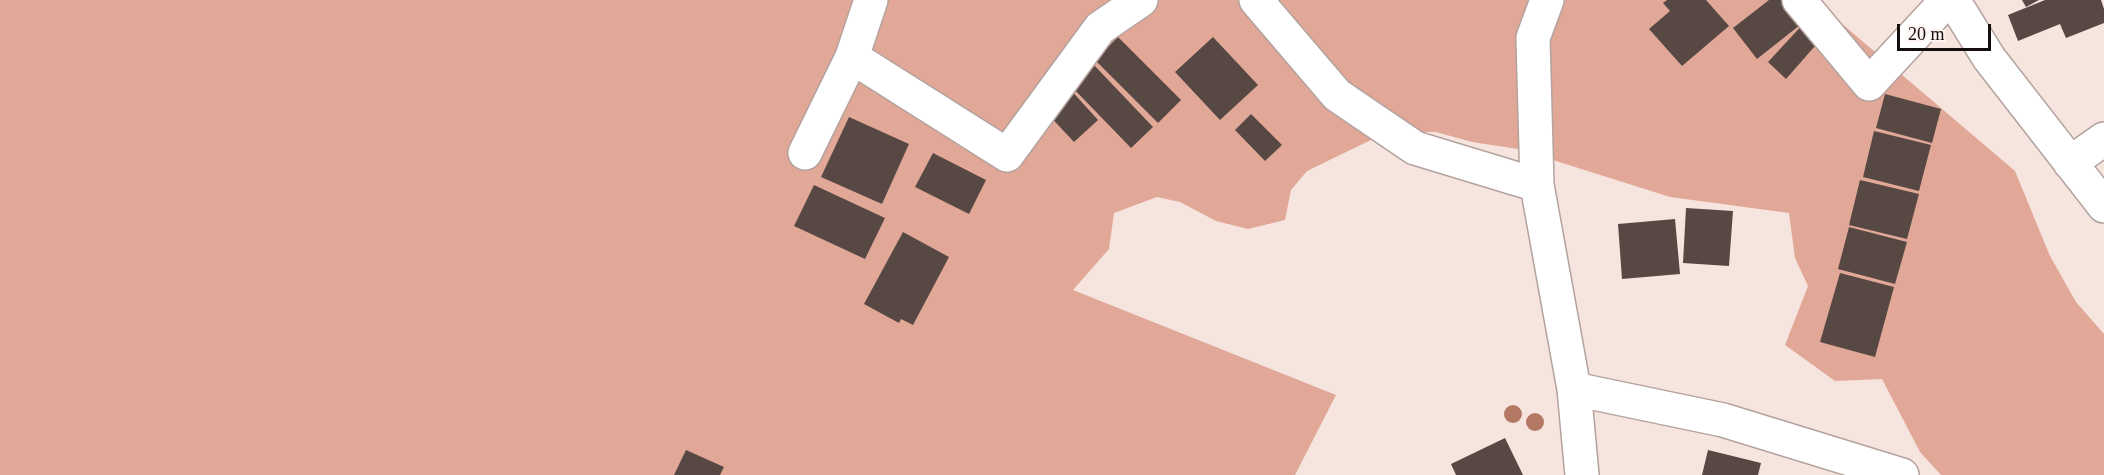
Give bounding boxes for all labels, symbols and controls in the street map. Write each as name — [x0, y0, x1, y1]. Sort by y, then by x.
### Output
scale bar — [1900, 12, 1994, 50]
text: 20 m — [1908, 24, 1945, 44]

